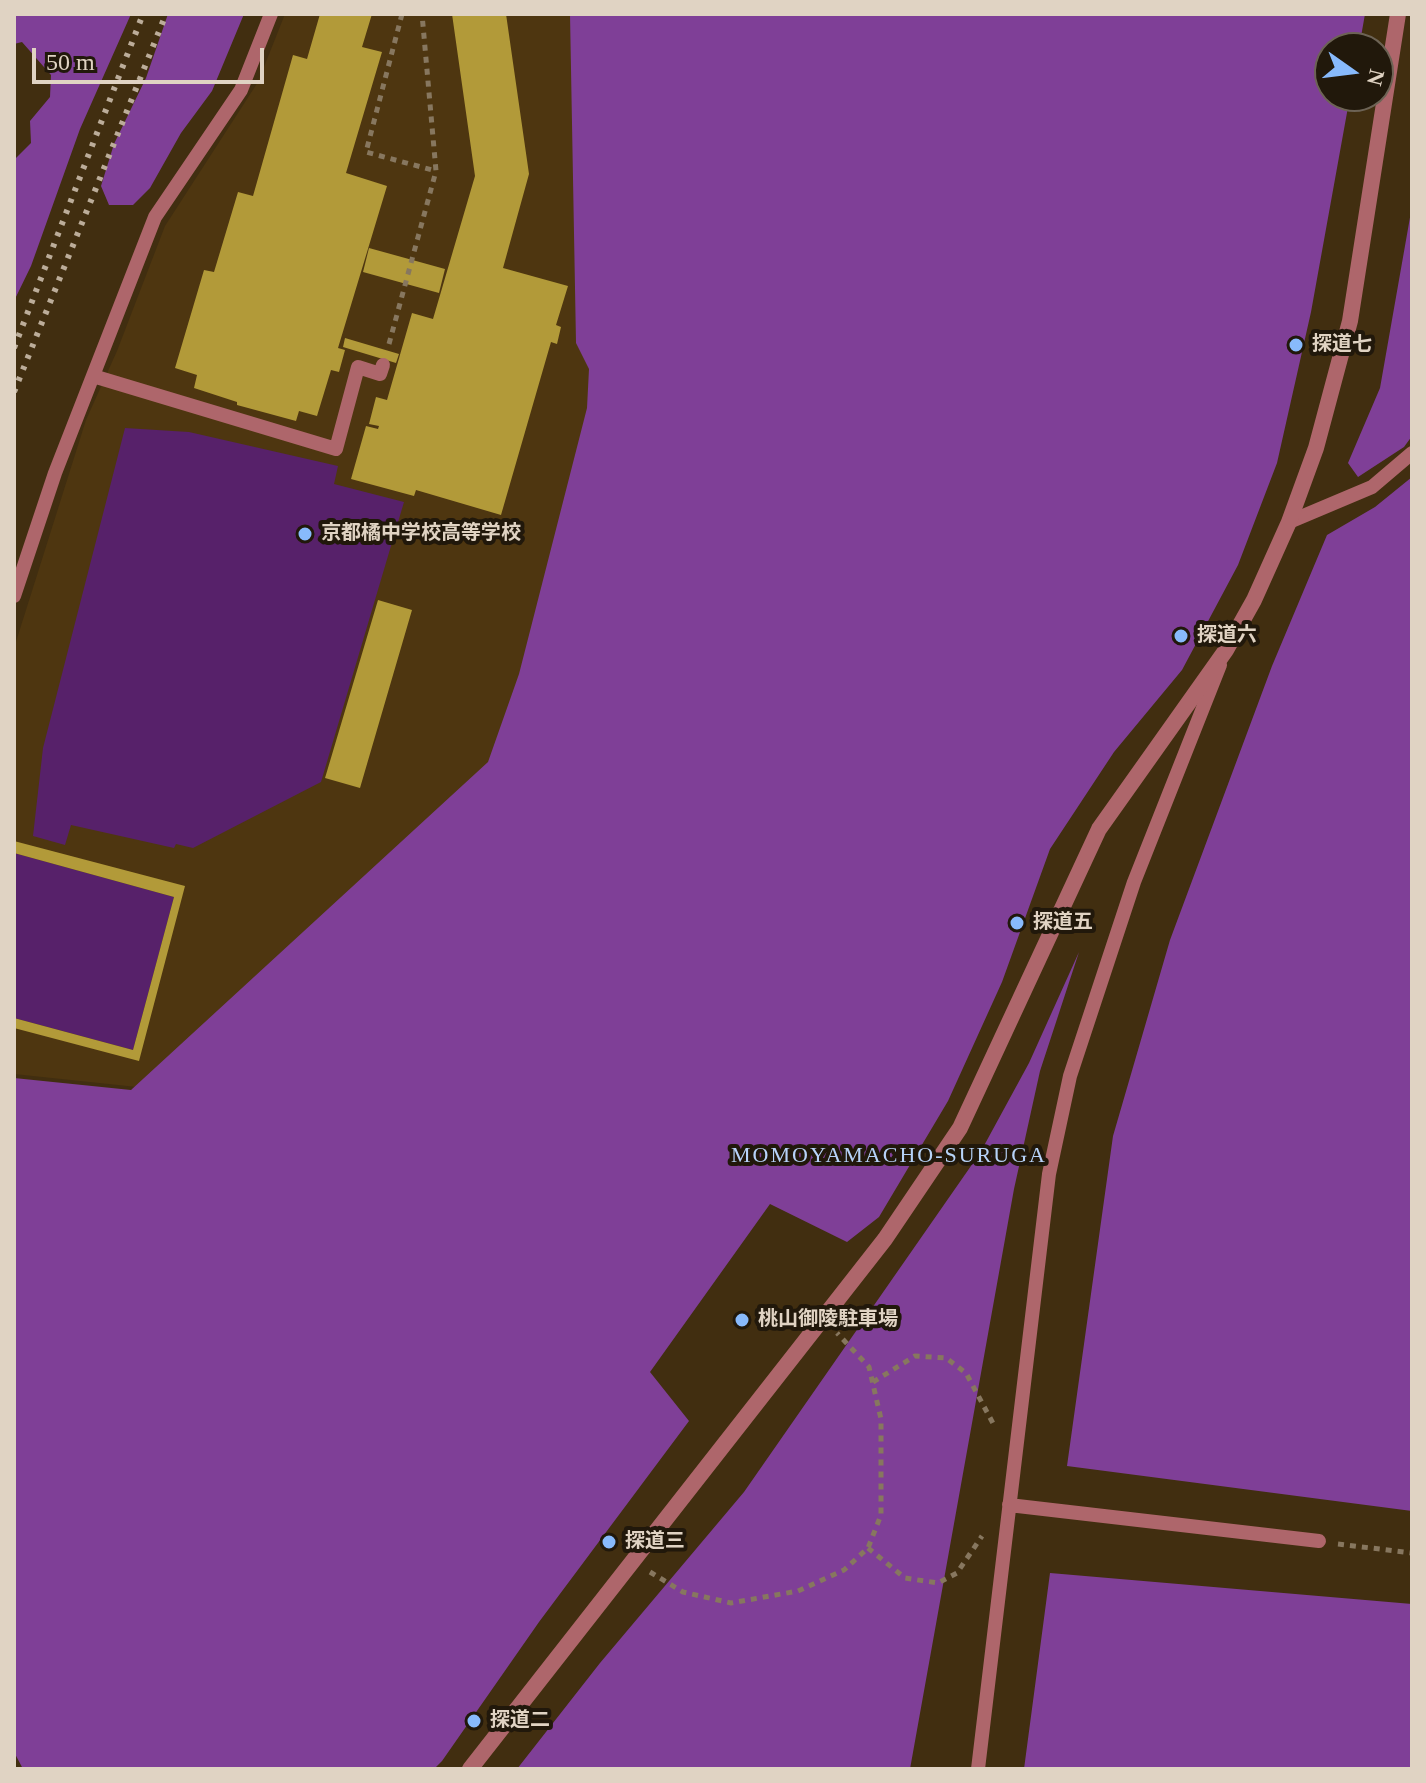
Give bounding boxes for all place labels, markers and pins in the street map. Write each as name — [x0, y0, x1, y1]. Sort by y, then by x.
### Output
place label: 探道七 — [1312, 333, 1372, 357]
marker: 探道七 — [1287, 336, 1305, 354]
place label: 京都橘中学校高等学校 — [321, 522, 521, 546]
marker: 京都橘中学校高等学校 — [296, 525, 314, 543]
place label: 探道六 — [1197, 624, 1257, 648]
marker: 探道六 — [1172, 627, 1190, 645]
place label: 探道五 — [1033, 911, 1093, 935]
marker: 探道五 — [1008, 914, 1026, 932]
place label: 桃山御陵駐車場 — [758, 1308, 898, 1332]
marker: 桃山御陵駐車場 — [733, 1311, 751, 1329]
place label: 探道三 — [625, 1530, 685, 1554]
marker: 探道三 — [600, 1533, 618, 1551]
place label: 探道二 — [490, 1709, 550, 1733]
marker: 探道二 — [465, 1712, 483, 1730]

